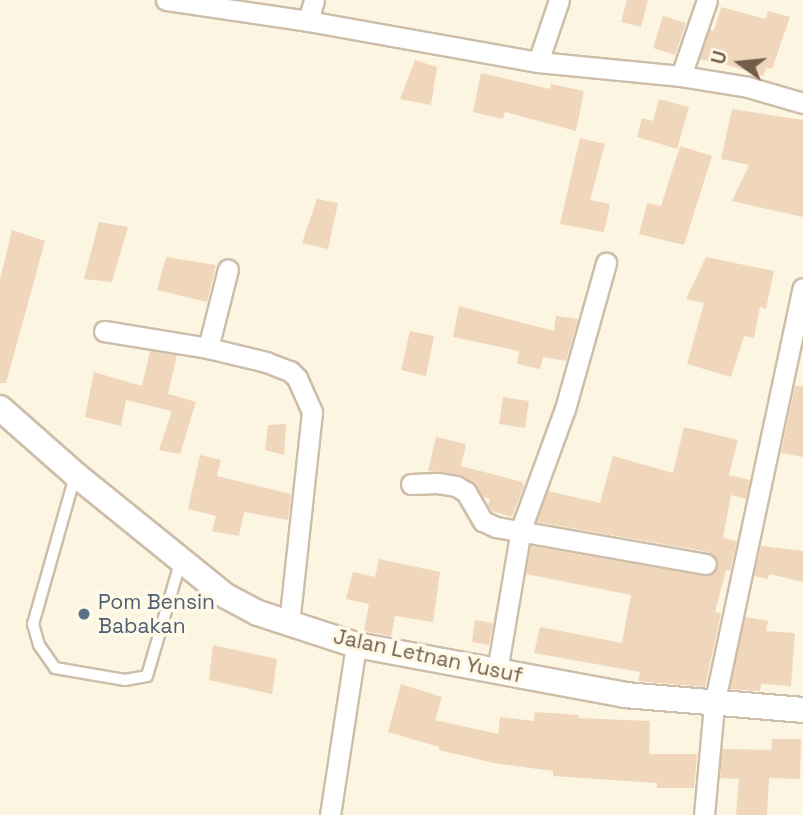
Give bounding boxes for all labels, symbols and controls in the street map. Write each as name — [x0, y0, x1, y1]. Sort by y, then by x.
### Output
north arrow — [705, 28, 775, 98]
text: U — [706, 48, 733, 67]
place label: Pom Bensin Babakan — [98, 589, 215, 639]
marker: Pom Bensin Babakan — [76, 606, 92, 622]
street label: Jalan Letnan Yusuf — [331, 624, 525, 688]

